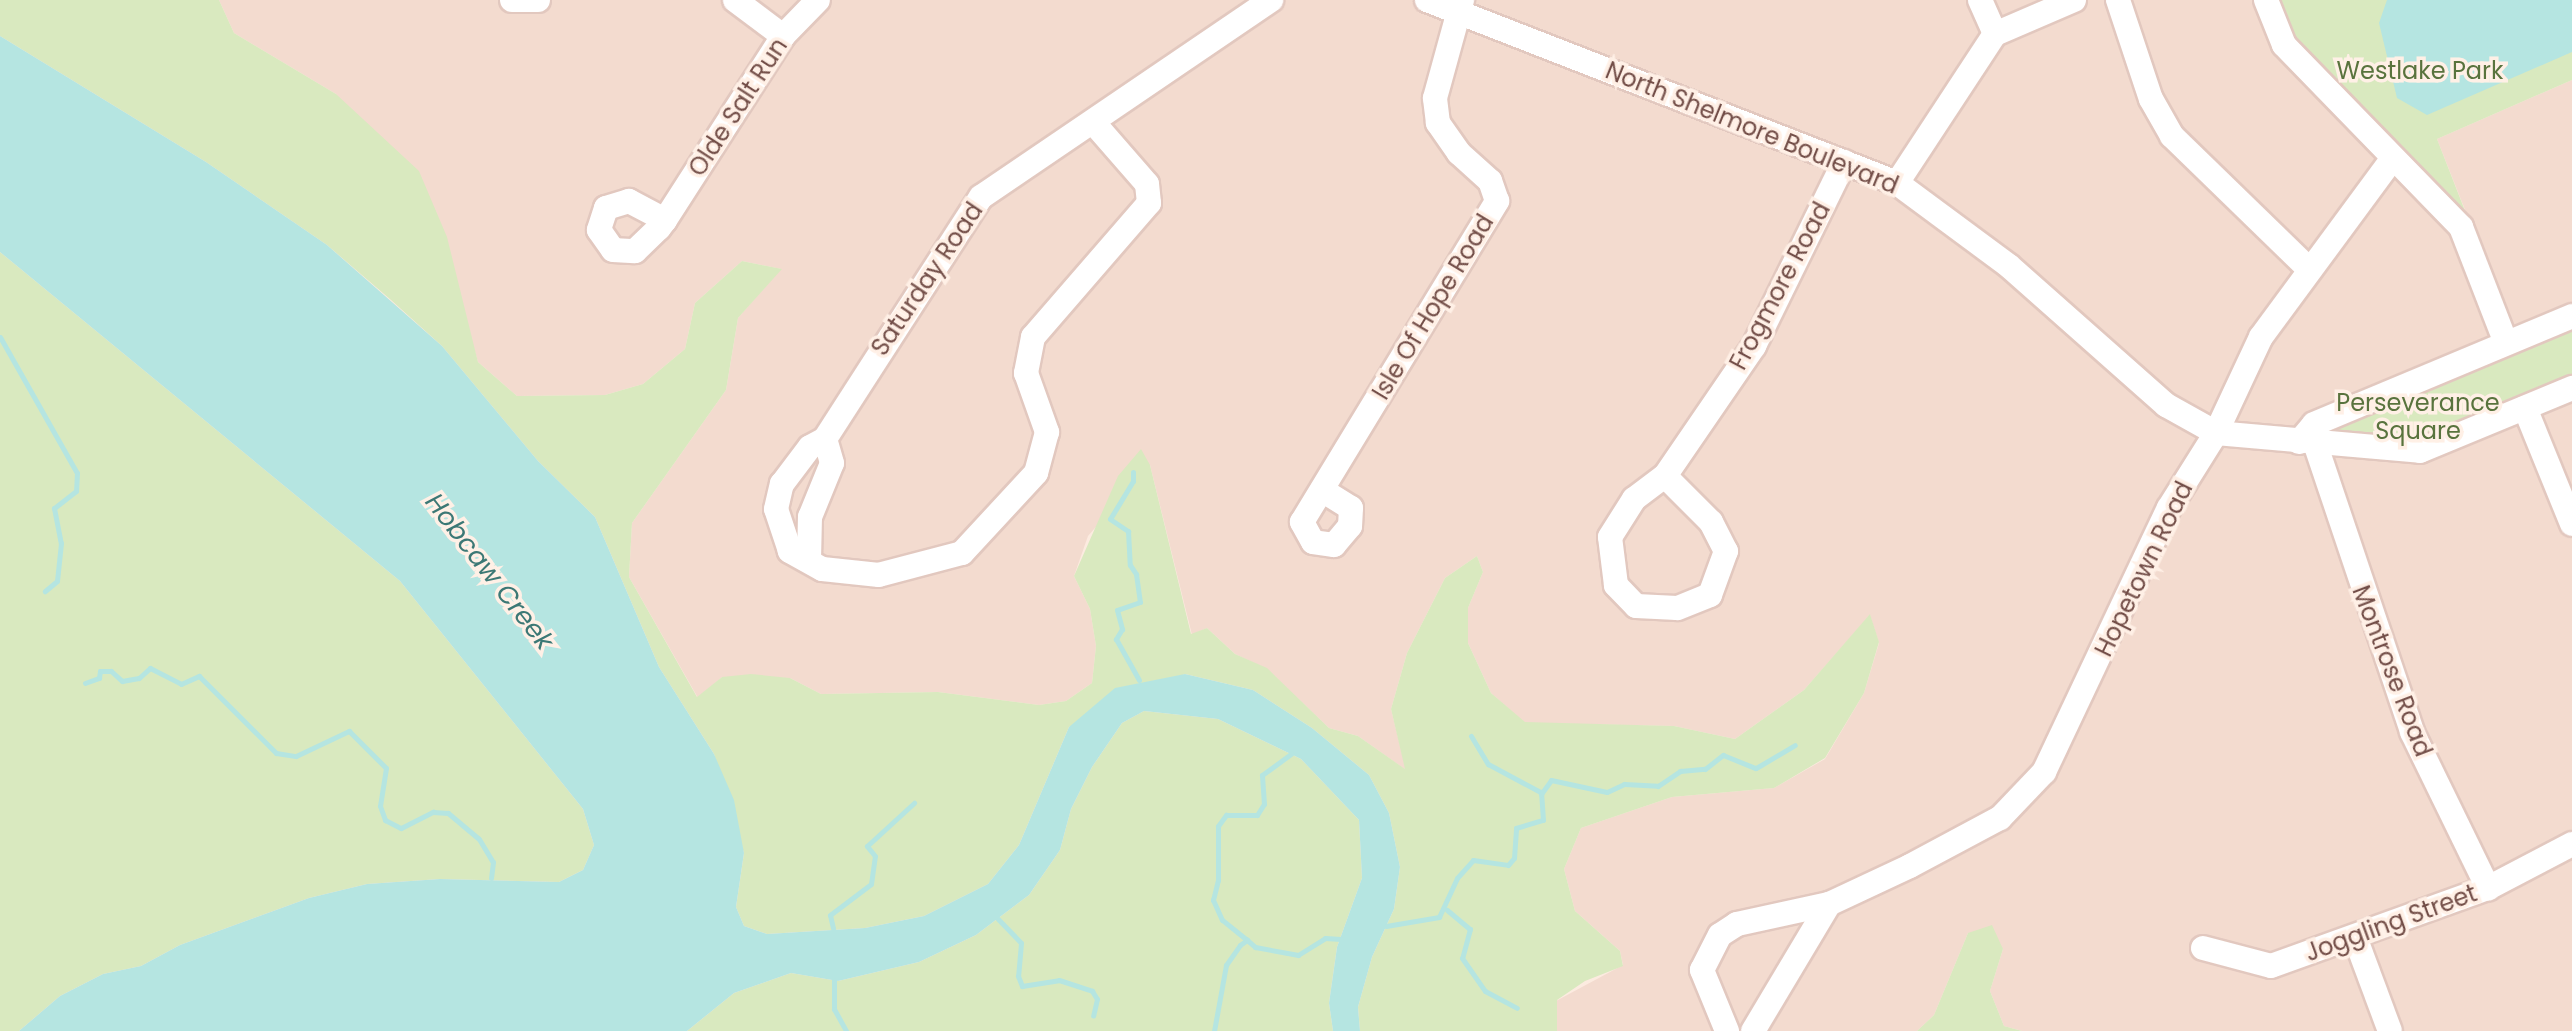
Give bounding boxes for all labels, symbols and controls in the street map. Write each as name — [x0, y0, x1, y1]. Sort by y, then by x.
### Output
street label: Olde Salt Run — [683, 33, 793, 181]
street label: North Shelmore Boulevard — [1601, 56, 1903, 200]
park label: Westlake Park — [2337, 57, 2503, 85]
street label: Saturday Road — [865, 197, 989, 361]
street label: Frogmore Road — [1724, 197, 1836, 375]
street label: Isle Of Hope Road — [1366, 209, 1500, 405]
park label: Perseverance Square — [2336, 389, 2500, 445]
street label: Hopetown Road — [2089, 477, 2199, 661]
water label: Hobcaw Creek — [418, 488, 560, 656]
street label: Montrose Road — [2346, 582, 2438, 760]
street label: Joggling Street — [2301, 879, 2481, 967]

